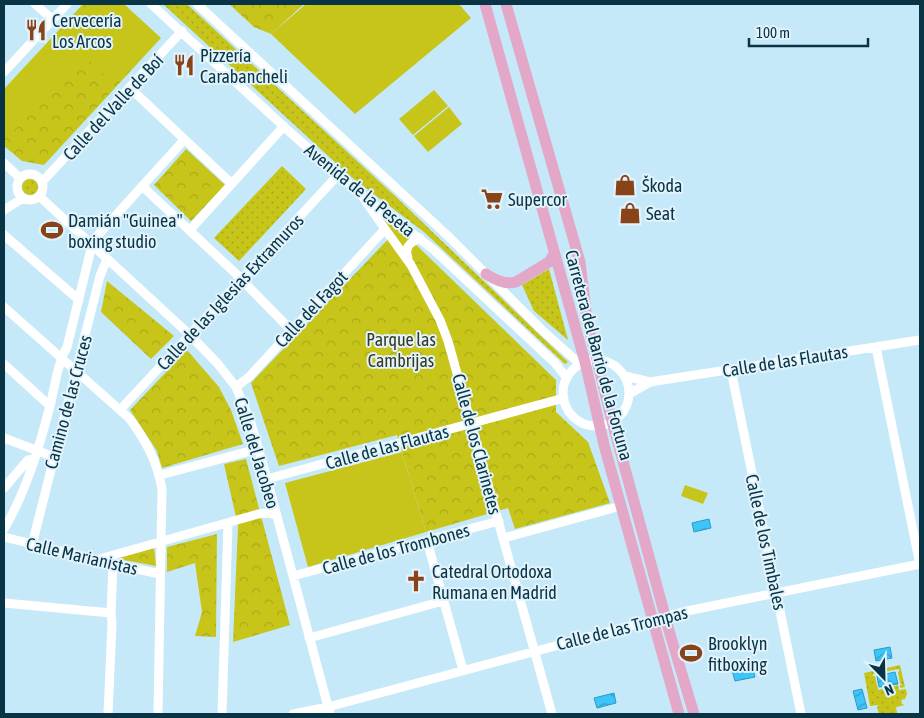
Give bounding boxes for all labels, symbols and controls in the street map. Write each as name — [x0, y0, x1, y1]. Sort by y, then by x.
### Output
place label: Cervecería Los Arcos — [52, 10, 122, 52]
scale bar — [749, 15, 868, 47]
restaurant icon: Cervecería Los Arcos — [23, 17, 49, 43]
text: 100 m — [756, 24, 790, 41]
place label: Pizzería Carabancheli — [200, 45, 288, 87]
street label: Calle del Valle de Boí — [58, 50, 168, 164]
restaurant icon: Pizzería Carabancheli — [171, 52, 197, 78]
street label: Avenida de la Peseta — [300, 139, 420, 241]
shop icon: Škoda — [612, 172, 638, 198]
place label: Škoda — [642, 175, 682, 196]
supermarket icon: Supercor — [479, 186, 505, 212]
place label: Supercor — [508, 189, 567, 210]
shop icon: Seat — [617, 200, 643, 226]
place label: Seat — [646, 203, 675, 224]
place label: Damián "Guinea" boxing studio — [68, 210, 183, 252]
street label: Calle de las Iglesias Extramuros — [152, 210, 308, 374]
sports icon: Damián "Guinea" boxing studio — [39, 217, 65, 243]
street label: Carretera del Barrio de la Fortuna — [561, 247, 637, 463]
street label: Calle del Fagot — [270, 266, 352, 352]
park label: Parque las Cambrijas — [366, 329, 436, 371]
street label: Camino de las Cruces — [40, 333, 96, 471]
street label: Calle de las Flautas — [721, 341, 849, 381]
street label: Calle de los Clarinetes — [448, 371, 506, 517]
street label: Calle del Jacobeo — [230, 395, 284, 511]
street label: Calle de las Flautas — [323, 420, 451, 474]
street label: Calle de los Timbales — [741, 472, 791, 612]
street label: Calle de los Trombones — [320, 519, 472, 579]
street label: Calle Marianistas — [24, 533, 140, 579]
place label: Catedral Ortodoxa Rumana en Madrid — [432, 561, 557, 603]
church icon: Catedral Ortodoxa Rumana en Madrid — [403, 568, 429, 594]
street label: Calle de las Trompas — [554, 602, 690, 654]
place label: Brooklyn fitboxing — [708, 633, 767, 675]
sports icon: Brooklyn fitboxing — [678, 640, 704, 666]
north arrow — [859, 653, 909, 703]
text: N — [882, 681, 896, 699]

